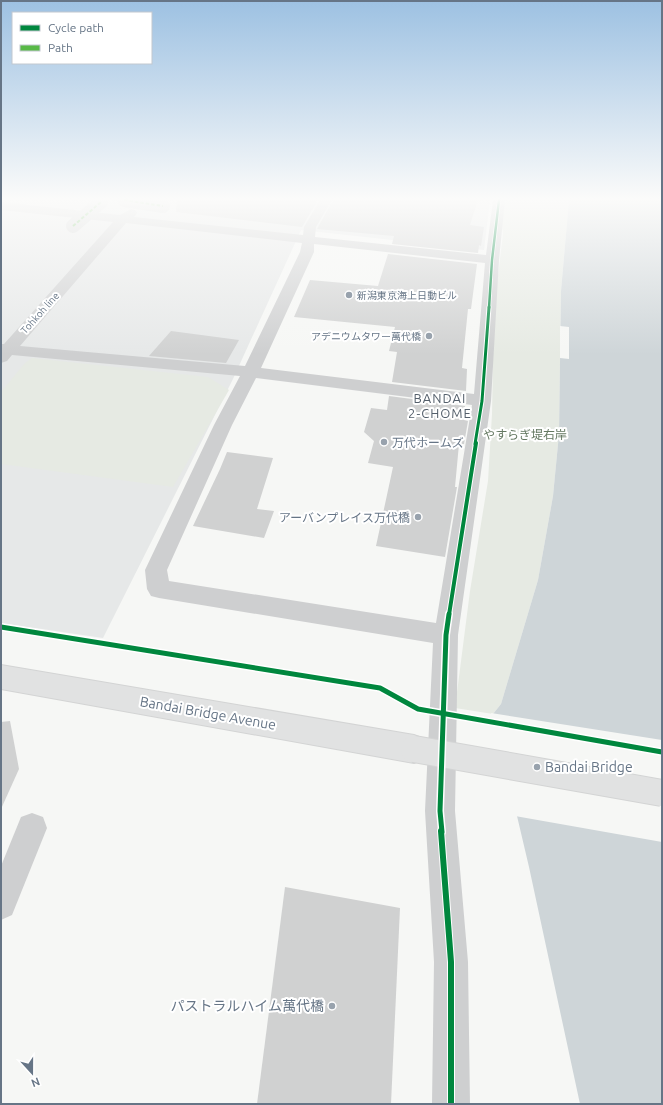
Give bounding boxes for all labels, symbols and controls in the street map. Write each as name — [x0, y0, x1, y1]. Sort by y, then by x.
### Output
legend — [12, 12, 152, 64]
text: Cycle path — [48, 21, 104, 34]
text: Path — [48, 41, 73, 54]
street label: Tohkoh line — [19, 290, 61, 336]
marker: 新潟東京海上日動ビル — [344, 290, 354, 300]
place label: 新潟東京海上日動ビル — [357, 290, 457, 301]
place label: アデニウムタワー萬代橋 — [311, 331, 421, 342]
marker: アデニウムタワー萬代橋 — [424, 331, 434, 341]
district label: BANDAI 2-CHOME — [408, 391, 472, 420]
park label: やすらぎ堤右岸 — [483, 428, 567, 441]
place label: 万代ホームズ — [392, 436, 464, 449]
marker: 万代ホームズ — [379, 437, 389, 447]
place label: アーバンプレイス万代橋 — [279, 511, 410, 524]
marker: アーバンプレイス万代橋 — [413, 512, 423, 522]
street label: Bandai Bridge Avenue — [139, 693, 277, 733]
place label: Bandai Bridge — [545, 759, 633, 775]
marker: Bandai Bridge — [532, 762, 542, 772]
place label: パストラルハイム萬代橋 — [171, 998, 324, 1014]
marker: パストラルハイム萬代橋 — [327, 1001, 337, 1011]
north arrow — [12, 1053, 52, 1093]
text: N — [30, 1075, 42, 1089]

